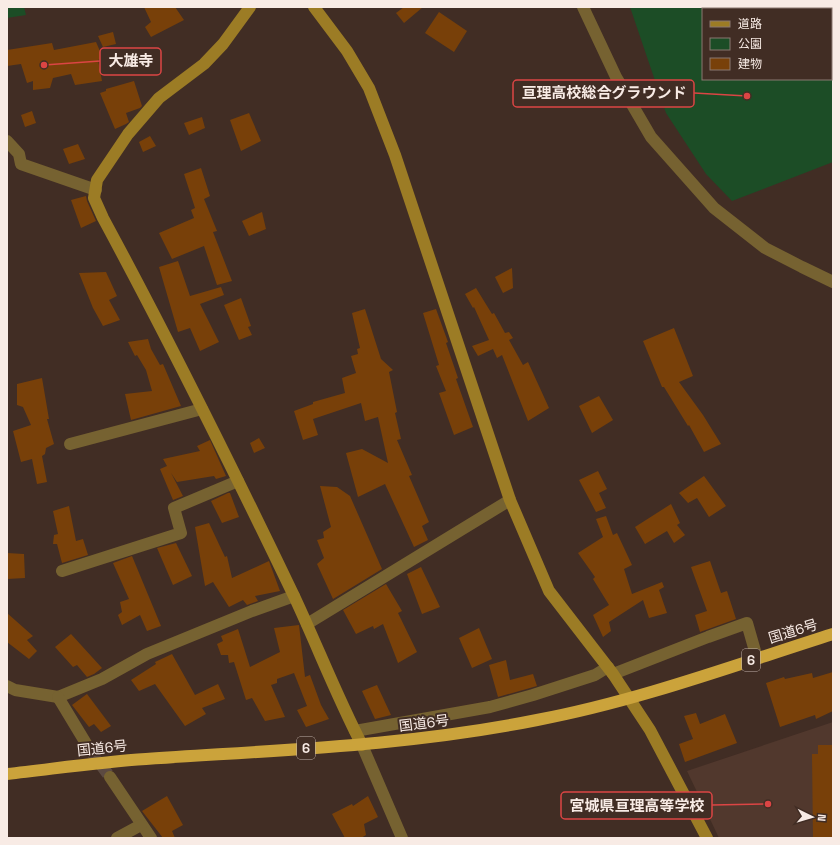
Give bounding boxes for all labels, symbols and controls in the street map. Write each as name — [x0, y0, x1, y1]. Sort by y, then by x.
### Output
legend — [702, 8, 832, 80]
text: 道路 — [738, 16, 762, 32]
text: 公園 — [738, 36, 762, 52]
callout: 大雄寺 — [100, 48, 161, 75]
text: 大雄寺 — [108, 51, 154, 70]
text: 建物 — [738, 56, 762, 72]
callout: 亘理高校総合グラウンド — [513, 80, 694, 107]
text: 亘理高校総合グラウンド — [521, 83, 687, 102]
street label: 国道6号 — [766, 615, 820, 647]
road number: 6 — [742, 649, 760, 671]
street label: 国道6号 — [398, 711, 450, 735]
street label: 国道6号 — [76, 736, 128, 760]
road number: 6 — [297, 737, 315, 759]
callout: 宮城県亘理高等学校 — [561, 792, 712, 819]
text: 宮城県亘理高等学校 — [569, 796, 705, 815]
north arrow — [792, 797, 832, 837]
text: N — [815, 814, 829, 822]

